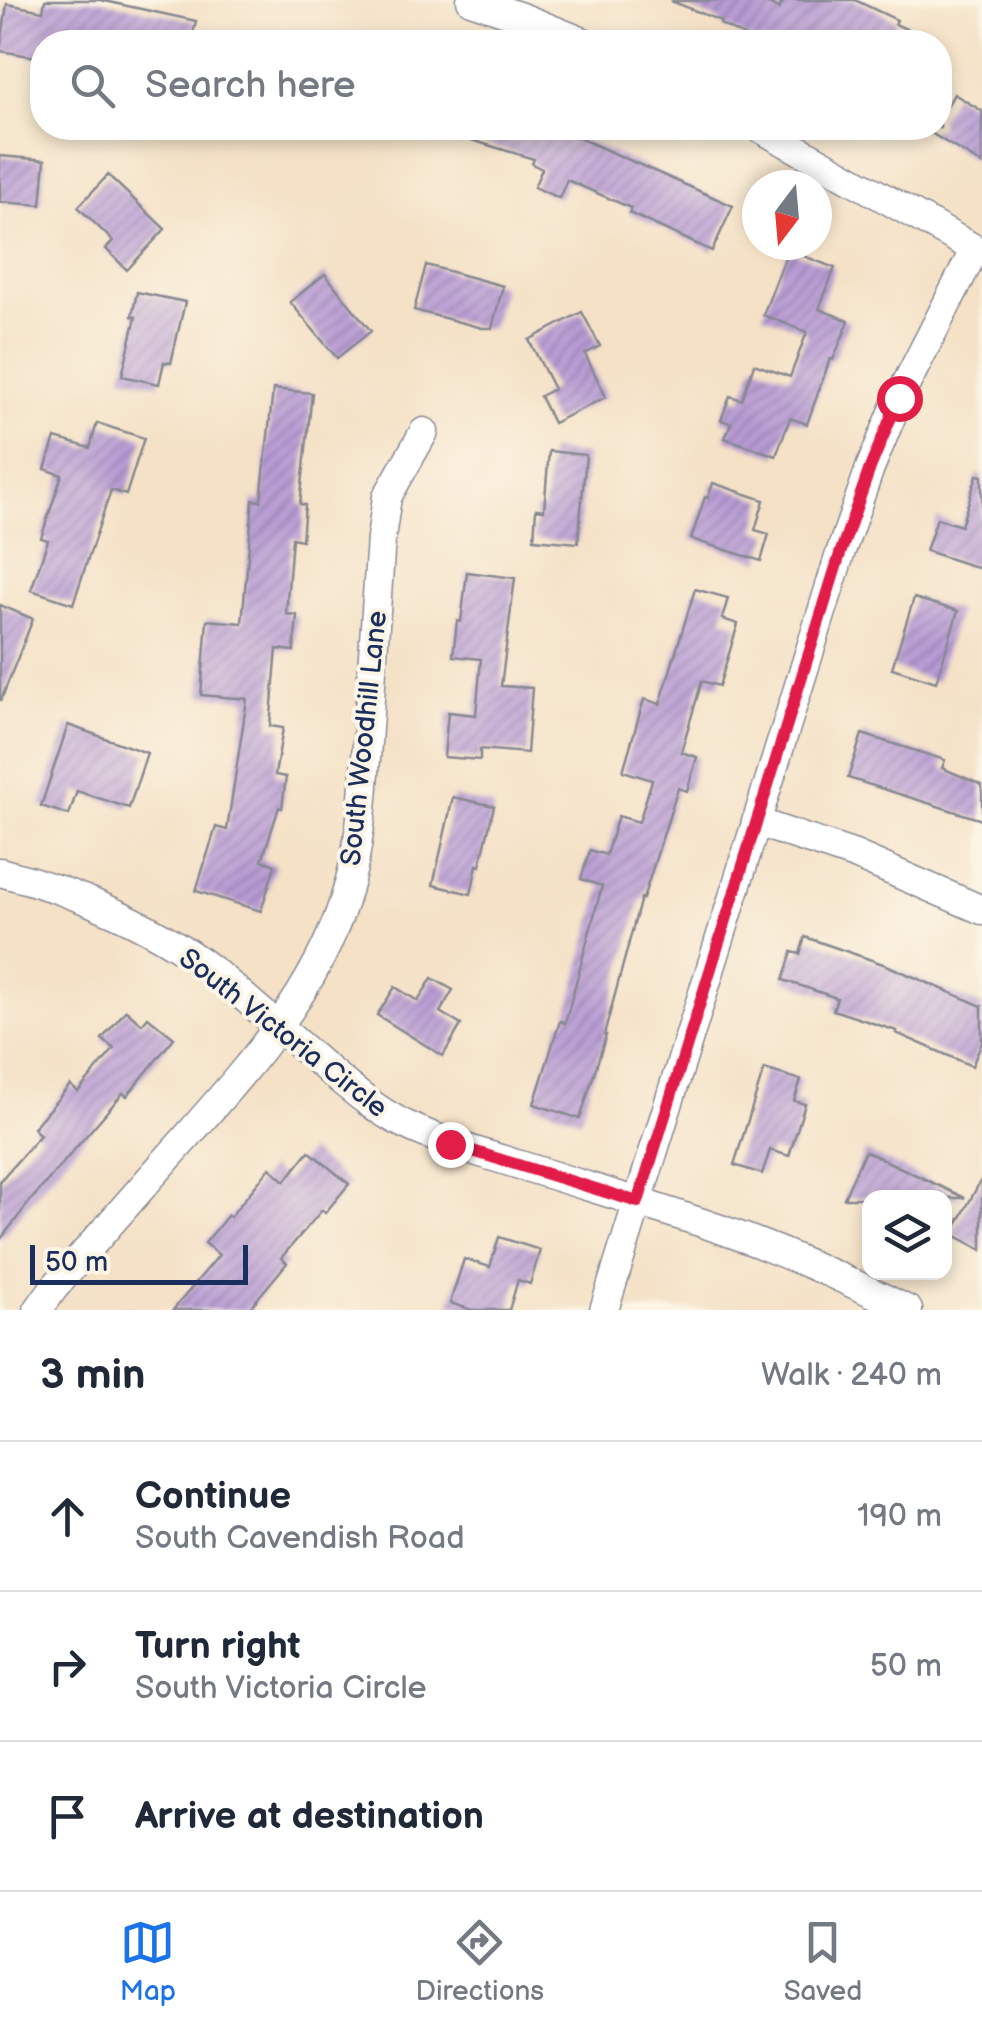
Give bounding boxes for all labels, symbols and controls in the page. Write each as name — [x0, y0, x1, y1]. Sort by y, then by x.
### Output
search box — [30, 30, 952, 140]
icon: search — [65, 58, 120, 113]
text: Search here — [145, 63, 356, 108]
north arrow — [742, 170, 832, 260]
route start — [877, 376, 923, 422]
street label: South Woodhill Lane — [335, 609, 394, 867]
street label: South Victoria Circle — [172, 942, 394, 1125]
route end — [428, 1122, 474, 1168]
map controls — [862, 1190, 952, 1280]
button: layers — [862, 1190, 952, 1280]
scale bar — [30, 1240, 248, 1284]
text: 50 m — [45, 1246, 108, 1279]
text: 3 min — [40, 1350, 145, 1401]
text: Walk · 240 m — [761, 1356, 942, 1395]
text: Continue — [135, 1474, 291, 1519]
icon: ahead — [40, 1489, 95, 1544]
text: 190 m — [857, 1497, 942, 1536]
text: South Cavendish Road — [135, 1519, 464, 1558]
text: Turn right — [135, 1624, 300, 1669]
icon: right — [40, 1639, 95, 1694]
text: 50 m — [870, 1647, 942, 1686]
text: South Victoria Circle — [135, 1669, 426, 1708]
icon: arrive — [40, 1789, 95, 1844]
text: Arrive at destination — [135, 1794, 484, 1839]
tab: Map — [120, 1915, 176, 2008]
tab: Directions — [415, 1915, 544, 2008]
tab: Saved — [784, 1915, 862, 2008]

